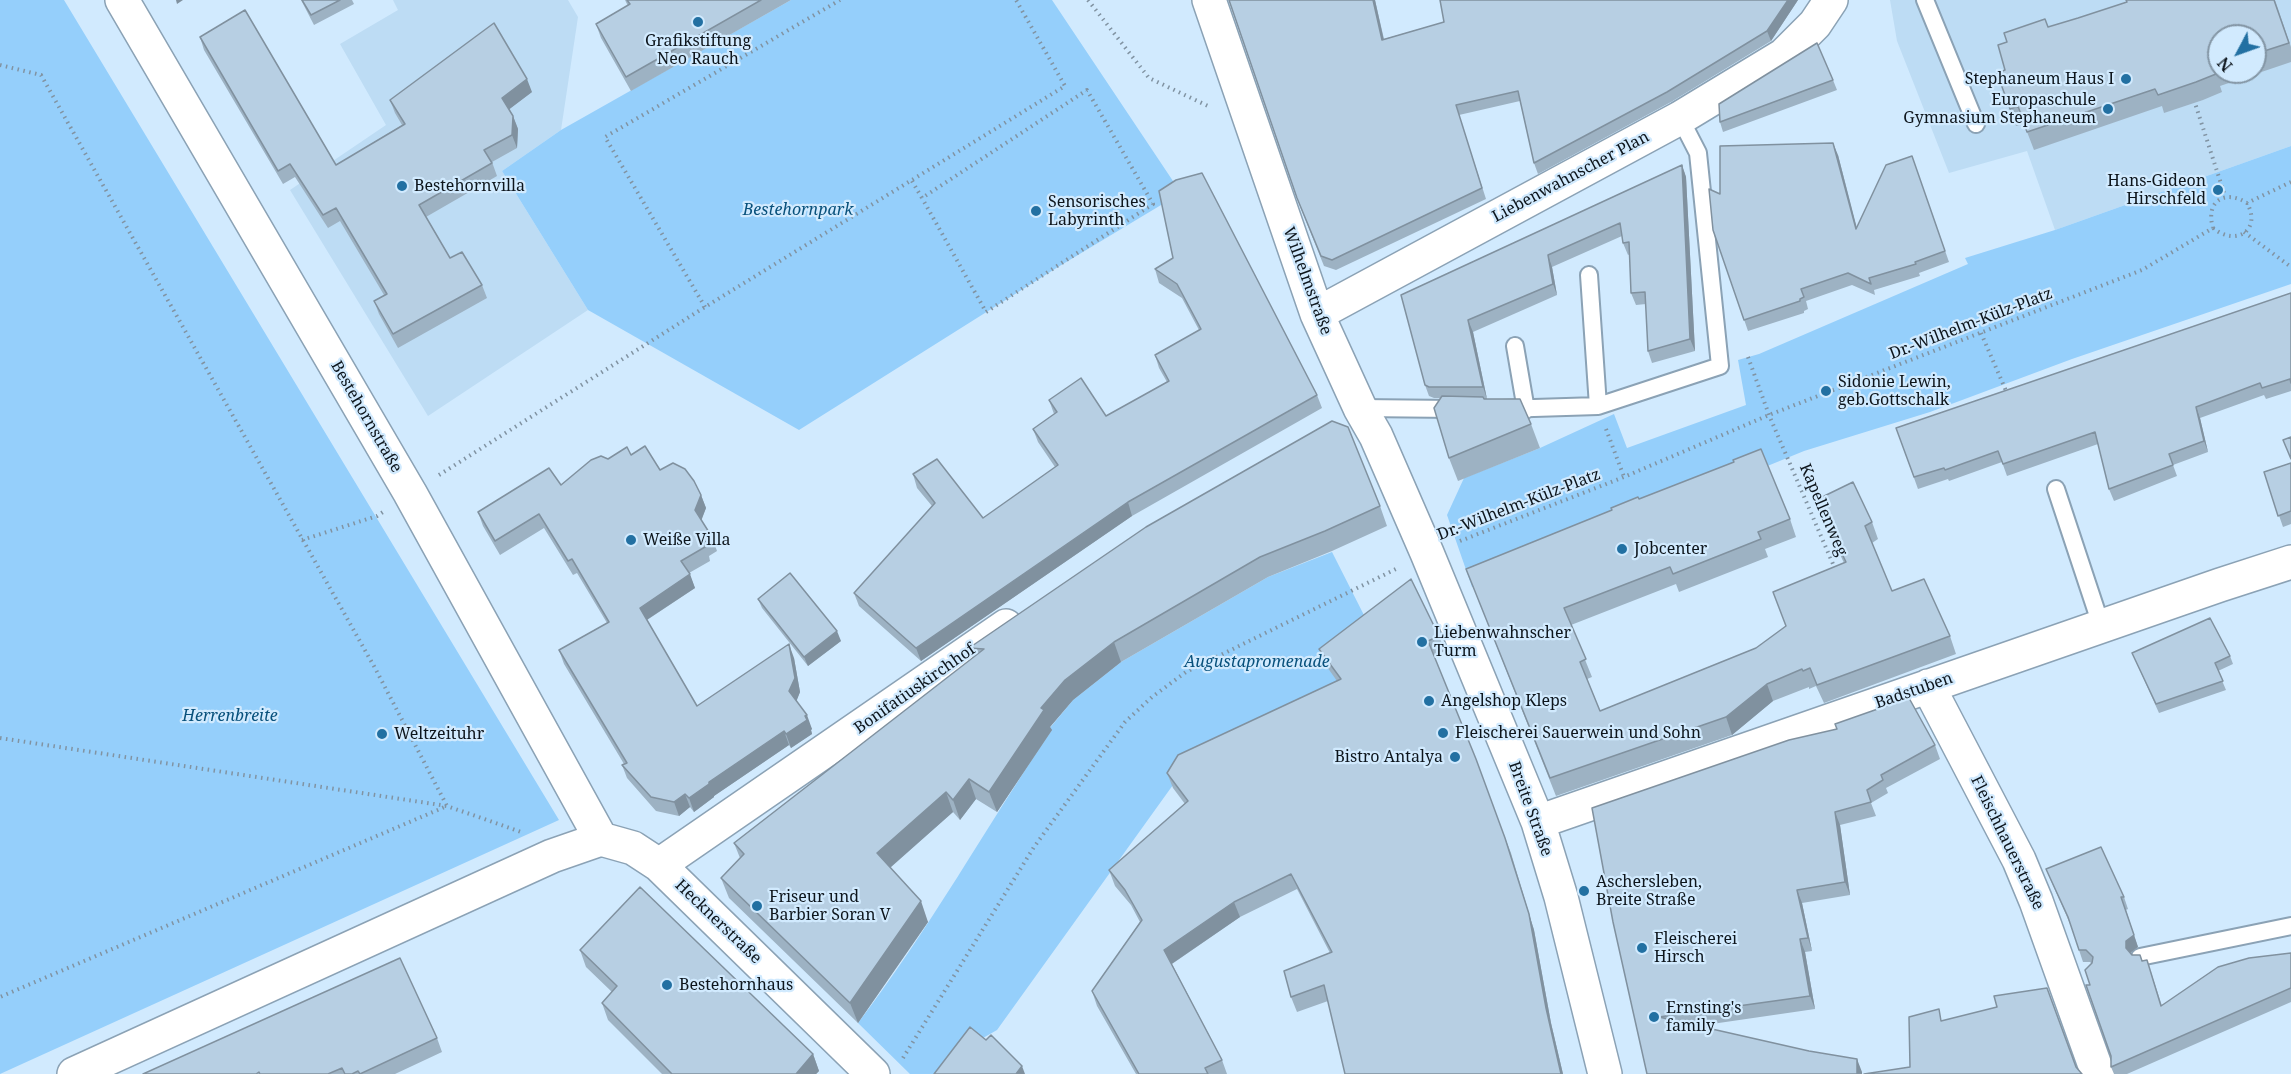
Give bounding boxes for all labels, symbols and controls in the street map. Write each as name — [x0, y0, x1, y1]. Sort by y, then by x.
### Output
marker: Grafikstiftung Neo Rauch — [691, 15, 705, 29]
north arrow — [2207, 24, 2267, 84]
place label: Grafikstiftung Neo Rauch — [645, 31, 751, 69]
text: N — [2212, 53, 2237, 76]
place label: Stephaneum Haus I — [1965, 69, 2114, 89]
marker: Stephaneum Haus I — [2119, 72, 2133, 86]
place label: Europaschule Gymnasium Stephaneum — [1903, 90, 2096, 128]
marker: Europaschule Gymnasium Stephaneum — [2101, 102, 2115, 116]
street label: Liebenwahnscher Plan — [1489, 127, 1653, 227]
place label: Hans-Gideon Hirschfeld — [2107, 171, 2206, 209]
place label: Bestehornvilla — [414, 176, 525, 196]
marker: Bestehornvilla — [395, 179, 409, 193]
marker: Hans-Gideon Hirschfeld — [2211, 183, 2225, 197]
place label: Sensorisches Labyrinth — [1048, 192, 1146, 230]
park label: Bestehornpark — [743, 200, 853, 220]
marker: Sensorisches Labyrinth — [1029, 204, 1043, 218]
street label: Wilhelmstraße — [1279, 224, 1335, 338]
street label: Dr.-Wilhelm-Külz-Platz — [1887, 284, 2055, 364]
street label: Bestehornstraße — [326, 358, 406, 476]
place label: Sidonie Lewin, geb.Gottschalk — [1838, 372, 1951, 410]
marker: Sidonie Lewin, geb.Gottschalk — [1819, 384, 1833, 398]
street label: Kapellenweg — [1795, 461, 1851, 559]
street label: Dr.-Wilhelm-Külz-Platz — [1435, 465, 1603, 545]
place label: Weiße Villa — [643, 530, 730, 550]
marker: Weiße Villa — [624, 533, 638, 547]
place label: Jobcenter — [1634, 539, 1707, 559]
marker: Jobcenter — [1615, 542, 1629, 556]
place label: Liebenwahnscher Turm — [1434, 623, 1571, 661]
marker: Liebenwahnscher Turm — [1415, 635, 1429, 649]
street label: Bonifatiuskirchhof — [851, 640, 979, 738]
park label: Augustapromenade — [1184, 652, 1330, 672]
street label: Badstuben — [1873, 669, 1955, 713]
place label: Angelshop Kleps — [1441, 691, 1567, 711]
marker: Angelshop Kleps — [1422, 694, 1436, 708]
park label: Herrenbreite — [182, 706, 278, 726]
place label: Fleischerei Sauerwein und Sohn — [1455, 723, 1701, 743]
place label: Weltzeituhr — [394, 724, 484, 744]
marker: Fleischerei Sauerwein und Sohn — [1436, 726, 1450, 740]
marker: Weltzeituhr — [375, 727, 389, 741]
place label: Bistro Antalya — [1334, 747, 1443, 767]
marker: Bistro Antalya — [1448, 750, 1462, 764]
street label: Breite Straße — [1504, 759, 1556, 859]
street label: Fleischhauerstraße — [1966, 773, 2048, 913]
place label: Aschersleben, Breite Straße — [1596, 872, 1702, 910]
street label: Hecknerstraße — [671, 876, 765, 968]
marker: Aschersleben, Breite Straße — [1577, 884, 1591, 898]
place label: Friseur und Barbier Soran V — [769, 887, 891, 925]
marker: Friseur und Barbier Soran V — [750, 899, 764, 913]
place label: Fleischerei Hirsch — [1654, 929, 1737, 967]
marker: Fleischerei Hirsch — [1635, 941, 1649, 955]
place label: Bestehornhaus — [679, 975, 793, 995]
marker: Bestehornhaus — [660, 978, 674, 992]
place label: Ernsting's family — [1666, 998, 1741, 1036]
marker: Ernsting's family — [1647, 1010, 1661, 1024]

